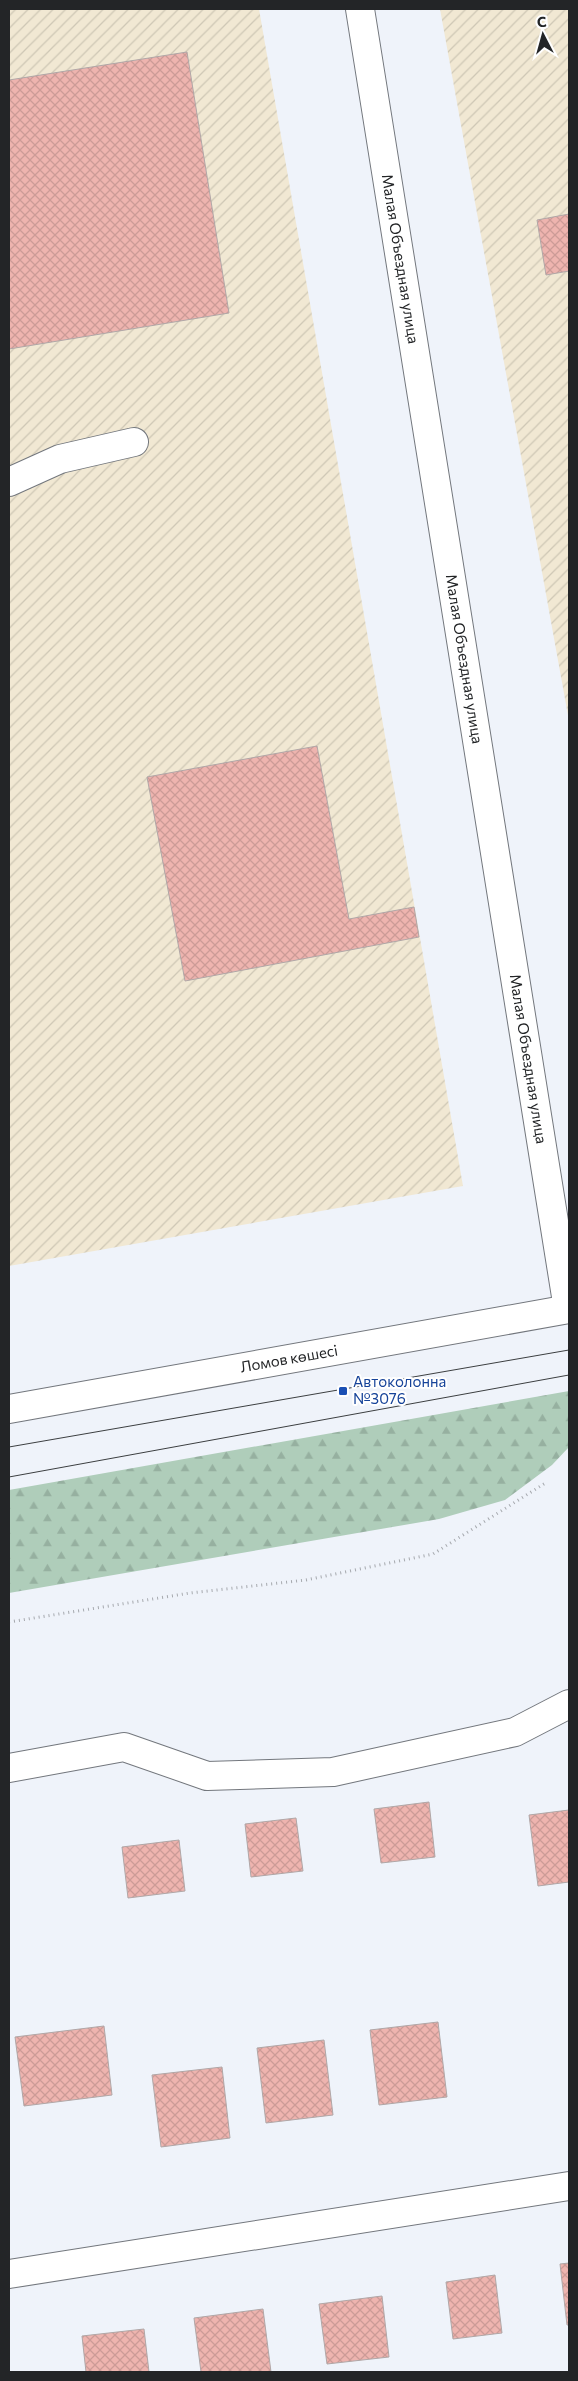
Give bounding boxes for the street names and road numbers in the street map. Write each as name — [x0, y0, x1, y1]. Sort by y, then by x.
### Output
street label: Малая Объездная улица — [379, 173, 423, 345]
street label: Малая Объездная улица — [443, 573, 487, 745]
street label: Малая Объездная улица — [507, 973, 551, 1145]
street label: Ломов көшесі — [239, 1341, 339, 1375]

